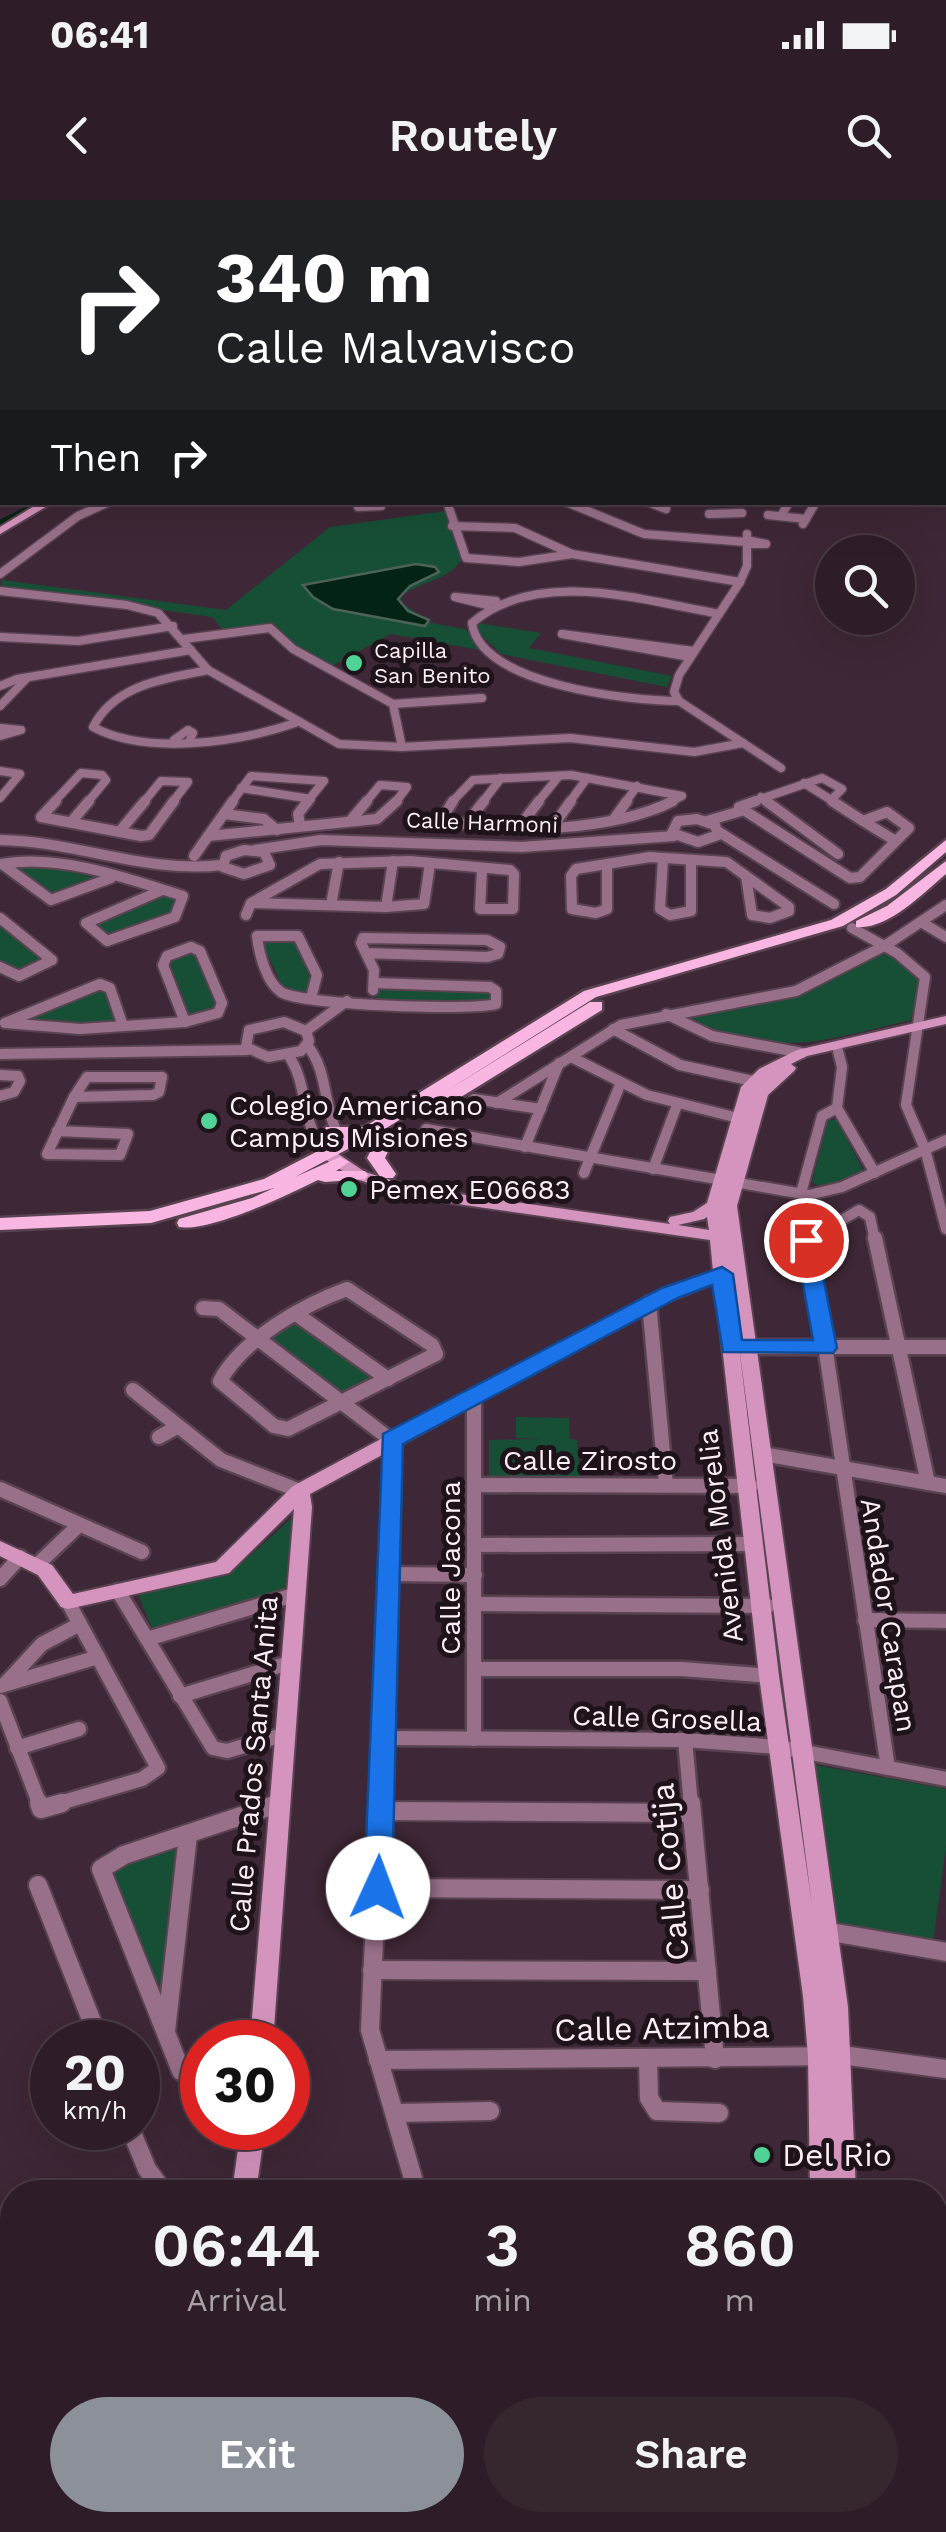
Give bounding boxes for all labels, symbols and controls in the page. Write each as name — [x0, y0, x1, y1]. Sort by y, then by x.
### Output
text: 06:41 — [50, 13, 149, 57]
icon: back — [50, 108, 105, 163]
icon: search — [841, 108, 896, 163]
text: Routely — [389, 109, 557, 162]
text: 340 m — [215, 237, 433, 319]
icon: right — [50, 240, 180, 370]
text: Calle Malvavisco — [215, 321, 576, 374]
icon: right — [161, 430, 216, 485]
text: Then — [50, 436, 141, 480]
map controls — [815, 535, 915, 635]
button: search — [815, 535, 915, 635]
place label: Capilla San Benito — [374, 638, 490, 688]
marker: Capilla San Benito — [343, 652, 365, 674]
street label: Calle Harmoni — [405, 807, 559, 838]
place label: Colegio Americano Campus Misiones — [229, 1089, 483, 1154]
marker: Colegio Americano Campus Misiones — [198, 1110, 220, 1132]
place label: Pemex E06683 — [369, 1173, 571, 1206]
marker: Pemex E06683 — [338, 1178, 360, 1200]
pin — [764, 1198, 849, 1283]
icon: arrive — [779, 1213, 834, 1268]
street label: Avenida Morelia — [691, 1427, 750, 1645]
street label: Calle Zirosto — [503, 1444, 677, 1477]
street label: Calle Jacona — [434, 1481, 467, 1655]
street label: Andador Carapan — [854, 1496, 923, 1734]
street label: Calle Prados Santa Anita — [222, 1594, 285, 1934]
street label: Calle Grosella — [572, 1699, 763, 1738]
street label: Calle Cotija — [643, 1781, 697, 1963]
position arrow — [326, 1836, 430, 1940]
street label: Calle Atzimba — [554, 2007, 770, 2049]
speed limit sign: 30 — [180, 2020, 310, 2150]
text: 20 — [64, 2043, 126, 2102]
text: km/h — [63, 2096, 127, 2125]
place label: Del Rio — [782, 2136, 892, 2174]
marker: Del Rio — [751, 2144, 773, 2166]
text: 06:44 — [152, 2210, 321, 2281]
text: 3 — [485, 2210, 520, 2281]
text: 860 — [684, 2210, 796, 2281]
text: Arrival — [187, 2281, 286, 2319]
text: min — [473, 2281, 532, 2319]
text: m — [725, 2281, 755, 2319]
button: Exit — [50, 2397, 464, 2512]
button: Share — [484, 2397, 898, 2512]

